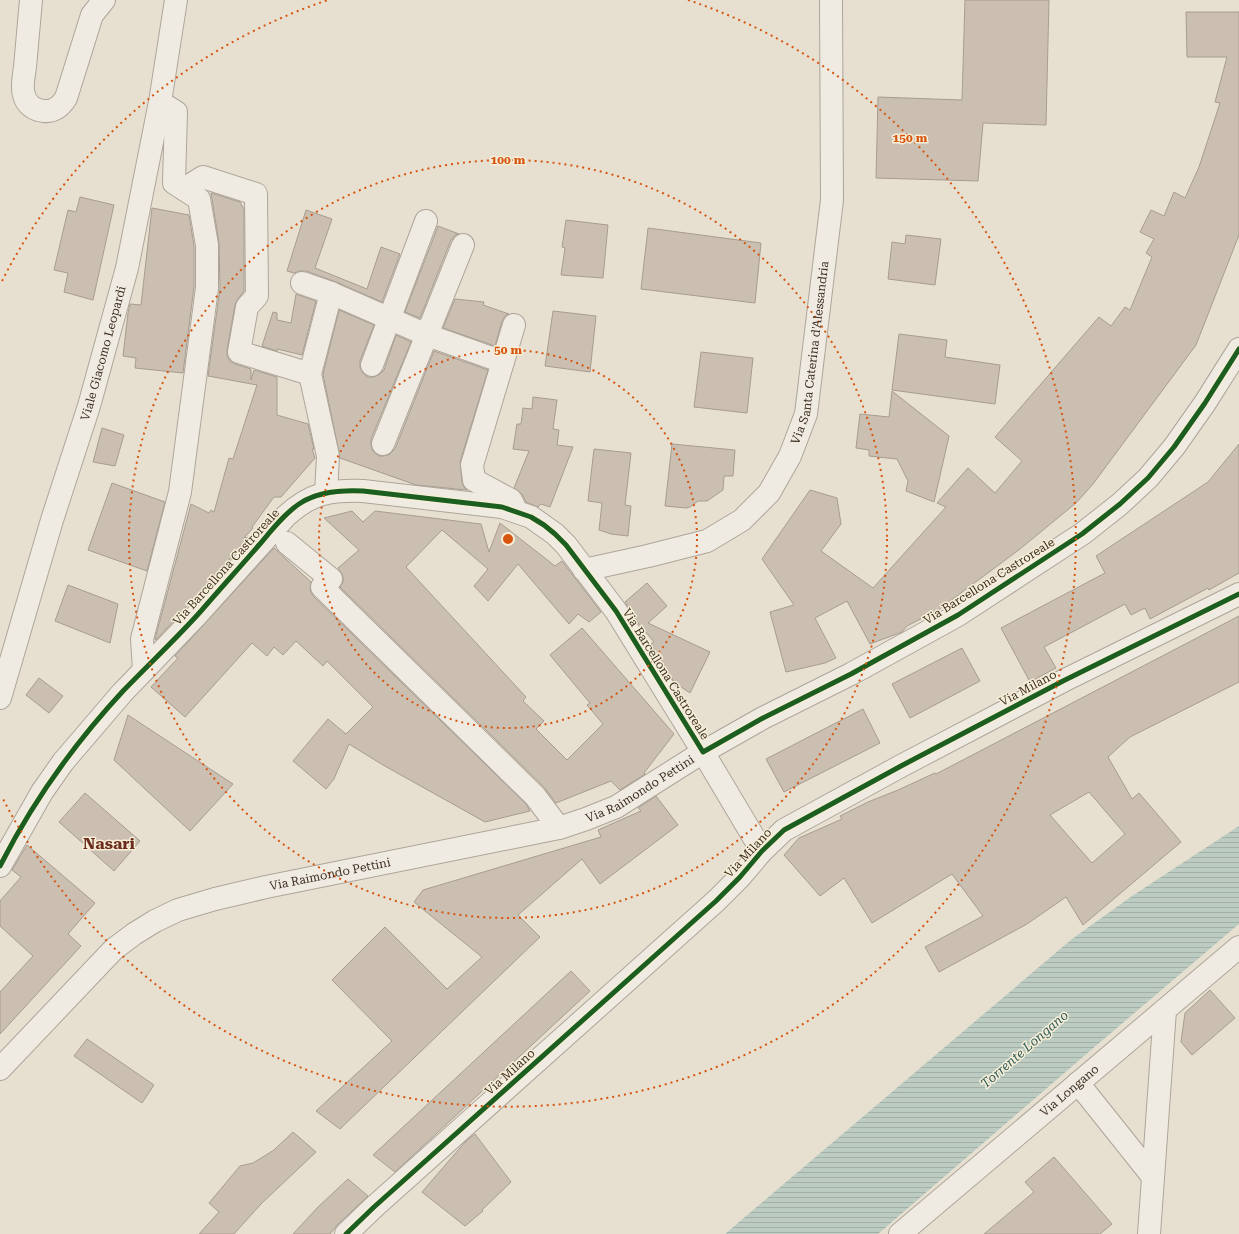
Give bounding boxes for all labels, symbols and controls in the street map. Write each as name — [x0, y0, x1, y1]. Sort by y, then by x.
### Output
text: 150 m — [893, 131, 928, 145]
text: 100 m — [491, 153, 526, 167]
street label: Via Santa Caterina d'Alessandria — [788, 260, 832, 446]
street label: Viale Giacomo Leopardi — [78, 284, 129, 422]
text: 50 m — [494, 343, 522, 357]
street label: Via Barcellona Castroreale — [170, 506, 282, 628]
centre of rings — [501, 532, 515, 546]
street label: Via Barcellona Castroreale — [921, 535, 1057, 627]
street label: Via Barcellona Castroreale — [620, 606, 712, 742]
street label: Via Milano — [997, 667, 1059, 709]
street label: Via Raimondo Pettini — [584, 752, 697, 825]
street label: Via Milano — [722, 825, 774, 881]
district label: Nasari — [83, 834, 136, 853]
street label: Via Raimondo Pettini — [268, 855, 392, 893]
water label: Torrente Longano — [978, 1007, 1071, 1091]
street label: Via Milano — [482, 1046, 538, 1098]
street label: Via Longano — [1037, 1062, 1102, 1119]

